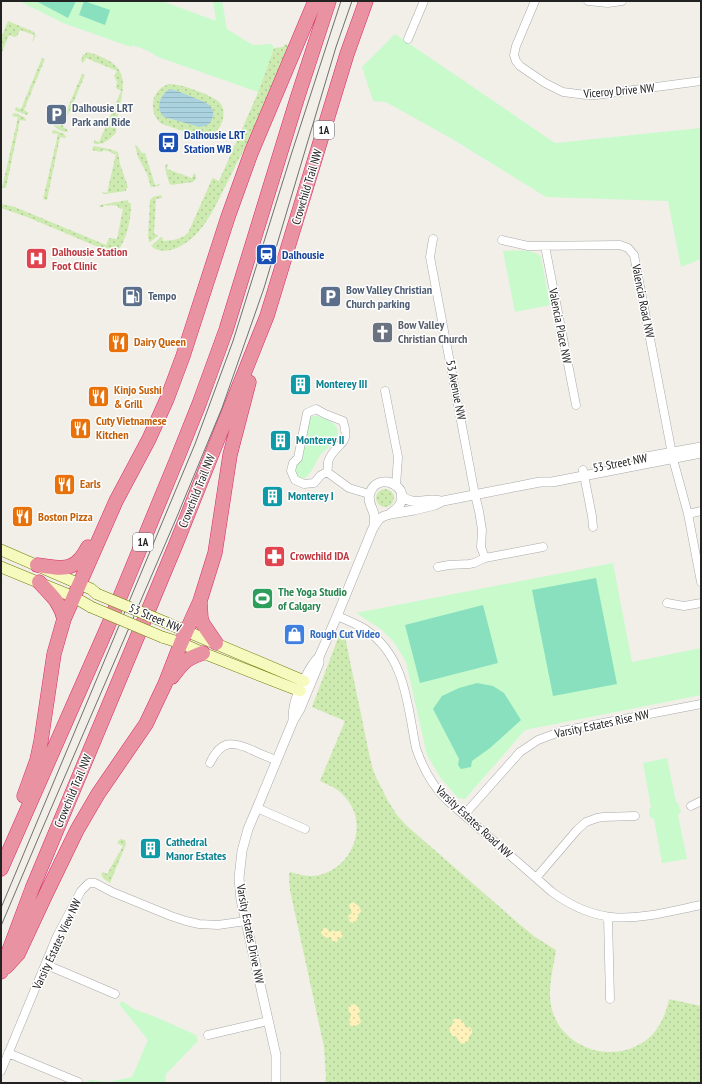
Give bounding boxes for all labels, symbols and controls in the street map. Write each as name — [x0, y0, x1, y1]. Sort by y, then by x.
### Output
street label: Viceroy Drive NW — [582, 80, 655, 101]
place label: Dalhousie LRT Park and Ride — [72, 100, 134, 129]
parking icon: Dalhousie LRT Park and Ride — [43, 102, 69, 128]
road number: 1A — [314, 121, 334, 139]
place label: Dalhousie LRT Station WB — [184, 127, 246, 156]
bus stop icon: Dalhousie LRT Station WB — [156, 129, 182, 155]
street label: Crowchild Trail NW — [288, 147, 325, 226]
station icon: Dalhousie — [253, 242, 279, 268]
place label: Dalhousie Station Foot Clinic — [52, 244, 128, 273]
hospital icon: Dalhousie Station Foot Clinic — [23, 246, 49, 272]
place label: Dalhousie — [282, 247, 324, 262]
street label: Valencia Road NW — [629, 262, 658, 339]
place label: Bow Valley Christian Church parking — [346, 282, 432, 311]
fuel station icon: Tempo — [119, 283, 145, 309]
parking icon: Bow Valley Christian Church parking — [318, 284, 344, 310]
street label: Valencia Place NW — [546, 286, 575, 365]
place label: Tempo — [148, 288, 177, 303]
place label: Bow Valley Christian Church — [398, 317, 467, 346]
church icon: Bow Valley Christian Church — [369, 319, 395, 345]
restaurant icon: Dairy Queen — [105, 329, 131, 355]
place label: Dairy Queen — [134, 334, 186, 349]
street label: 53 Avenue NW — [443, 359, 470, 421]
building icon: Monterey III — [288, 371, 314, 397]
place label: Monterey III — [316, 376, 367, 391]
place label: Kinjo Sushi & Grill — [114, 382, 162, 411]
restaurant icon: Kinjo Sushi & Grill — [86, 384, 112, 410]
place label: Cuty Vietnamese Kitchen — [96, 413, 167, 442]
restaurant icon: Cuty Vietnamese Kitchen — [68, 415, 94, 441]
building icon: Monterey II — [267, 427, 293, 453]
place label: Monterey II — [296, 432, 345, 447]
street label: 53 Street NW — [591, 450, 648, 475]
street label: Crowchild Trail NW — [175, 452, 218, 530]
restaurant icon: Earls — [51, 471, 77, 497]
place label: Earls — [80, 476, 101, 491]
building icon: Monterey I — [260, 483, 286, 509]
place label: Monterey I — [288, 488, 334, 503]
restaurant icon: Boston Pizza — [10, 504, 36, 530]
place label: Boston Pizza — [38, 509, 93, 524]
road number: 1A — [133, 533, 153, 551]
pharmacy icon: Crowchild IDA — [261, 543, 287, 569]
place label: Crowchild IDA — [290, 548, 350, 563]
place label: The Yoga Studio of Calgary — [278, 584, 347, 613]
sports icon: The Yoga Studio of Calgary — [249, 586, 275, 612]
street label: 53 Street NW — [127, 600, 184, 635]
shop icon: Rough Cut Video — [282, 621, 308, 647]
place label: Rough Cut Video — [310, 626, 381, 641]
street label: Varsity Estates Rise NW — [552, 706, 651, 741]
street label: Crowchild Trail NW — [50, 752, 95, 830]
street label: Varsity Estates Road NW — [432, 782, 516, 861]
place label: Cathedral Manor Estates — [166, 834, 226, 863]
building icon: Cathedral Manor Estates — [138, 836, 164, 862]
street label: Varsity Estates Drive NW — [233, 882, 267, 985]
street label: Varsity Estates View NW — [29, 896, 84, 992]

